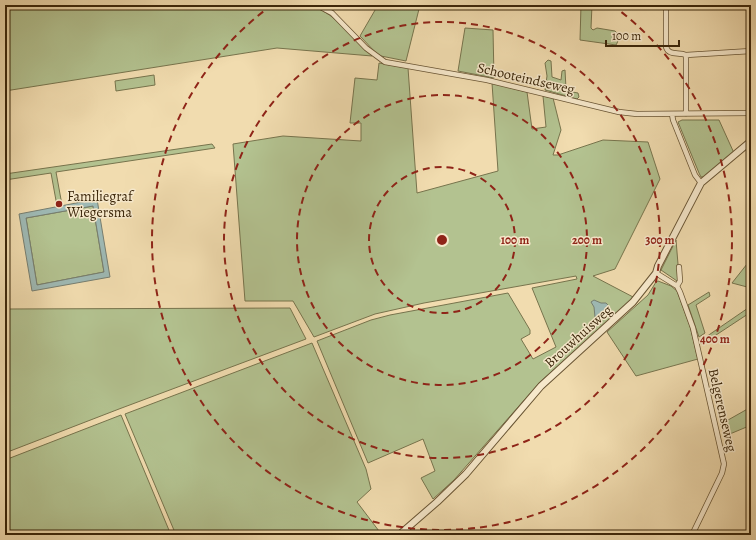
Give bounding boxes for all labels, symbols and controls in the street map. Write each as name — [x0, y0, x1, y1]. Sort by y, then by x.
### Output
scale bar — [606, 22, 679, 48]
text: 100 m — [612, 28, 641, 44]
street label: Schooteindseweg — [475, 58, 576, 99]
place label: Familiegraf Wiegersma — [66, 187, 135, 222]
marker: Familiegraf Wiegersma — [54, 199, 64, 209]
text: 100 m — [501, 232, 529, 248]
text: 200 m — [572, 232, 602, 248]
text: 300 m — [645, 232, 675, 248]
centre of rings — [435, 233, 449, 247]
street label: Brouwhuisweg — [540, 301, 616, 372]
text: 400 m — [700, 331, 730, 347]
street label: Belgerenseweg — [704, 367, 741, 454]

